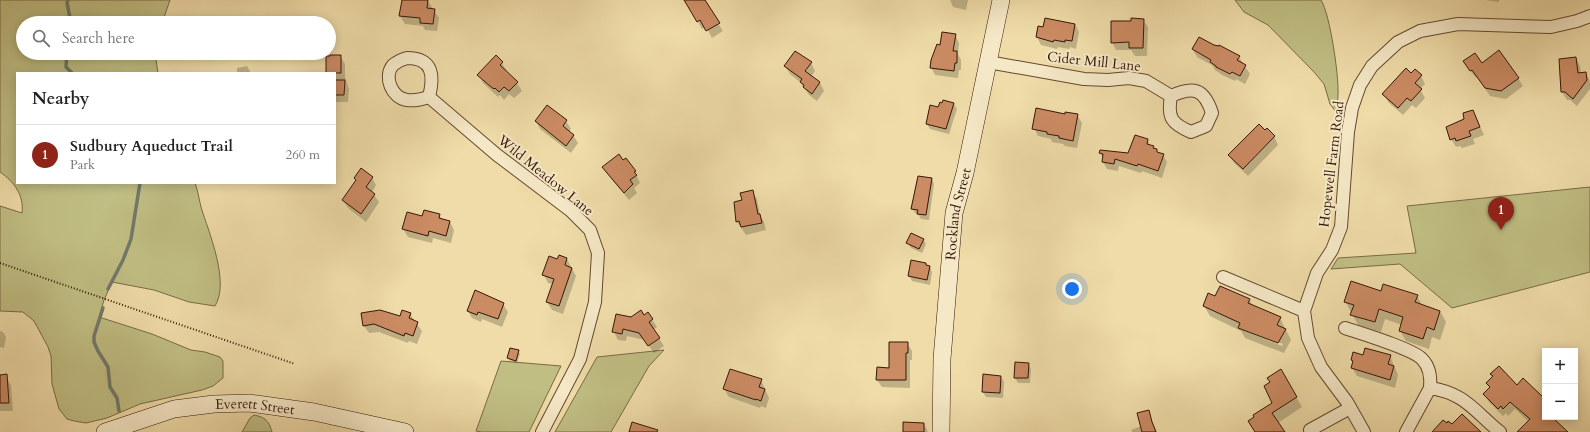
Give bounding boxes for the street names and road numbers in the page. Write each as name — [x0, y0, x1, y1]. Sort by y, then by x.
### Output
street label: Cider Mill Lane — [1046, 47, 1142, 76]
street label: Hopewell Farm Road — [1314, 99, 1349, 228]
street label: Wild Meadow Lane — [493, 130, 598, 220]
street label: Rockland Street — [941, 166, 976, 261]
street label: Everett Street — [215, 394, 296, 419]

